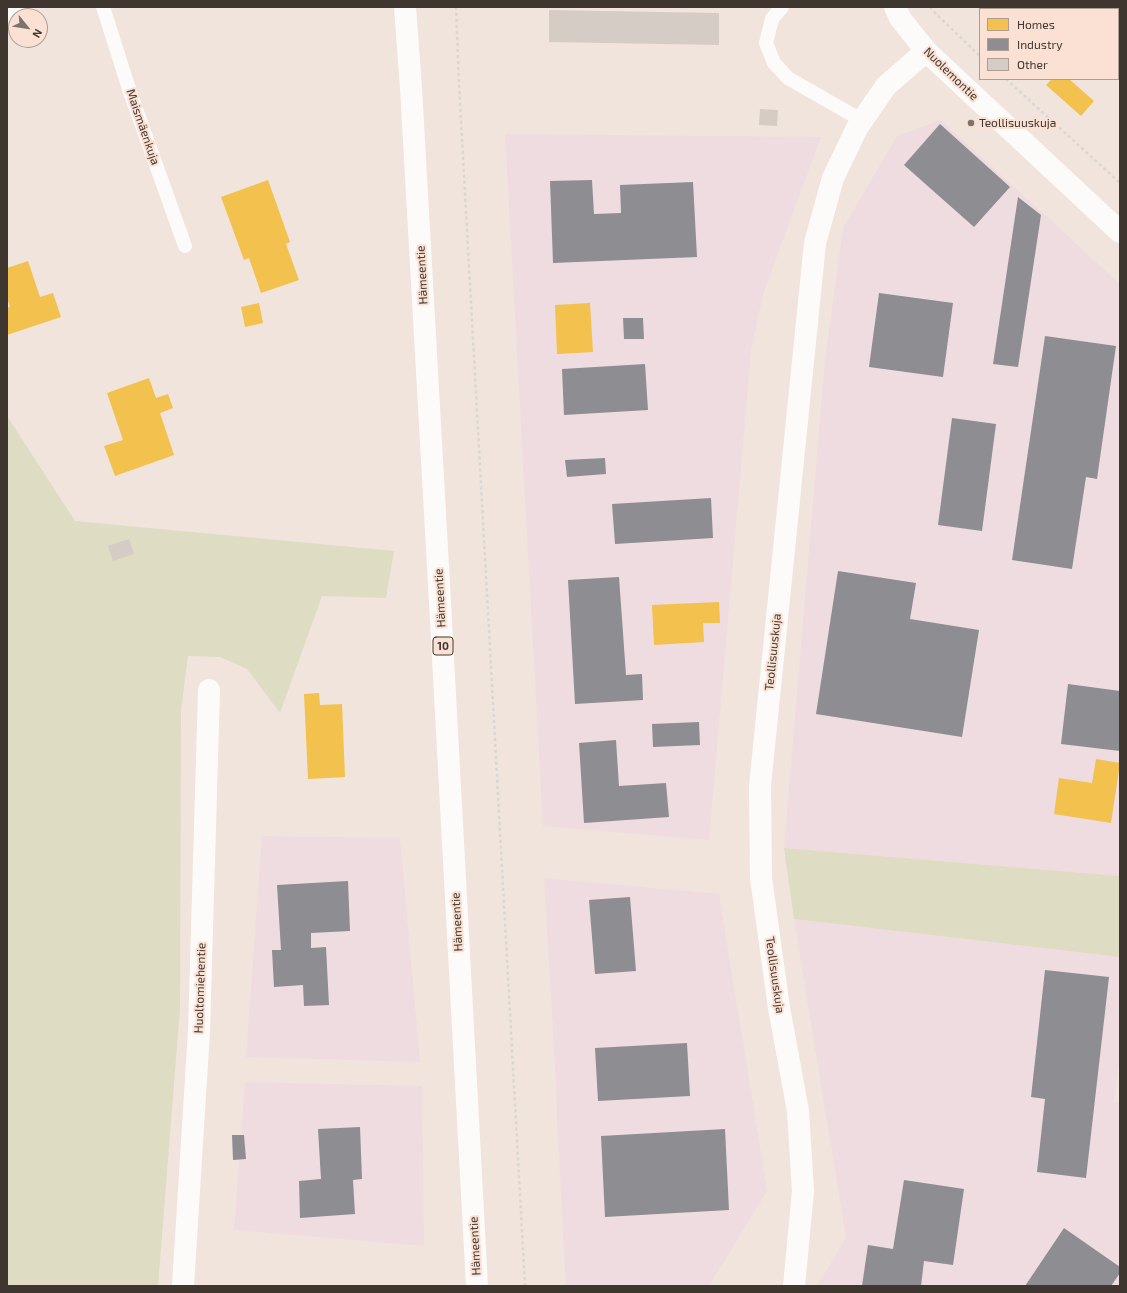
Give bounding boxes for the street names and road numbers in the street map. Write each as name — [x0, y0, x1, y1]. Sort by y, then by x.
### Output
street label: Nuolemontie — [921, 44, 981, 104]
street label: Maismäenkuja — [123, 87, 163, 167]
street label: Hämeentie — [413, 245, 431, 305]
street label: Hämeentie — [431, 568, 449, 628]
street label: Teollisuuskuja — [762, 613, 784, 691]
road number: 10 — [433, 637, 453, 655]
street label: Hämeentie — [448, 892, 466, 952]
street label: Teollisuuskuja — [762, 936, 788, 1014]
street label: Huoltomiehentie — [191, 942, 209, 1034]
street label: Hämeentie — [466, 1216, 484, 1276]

